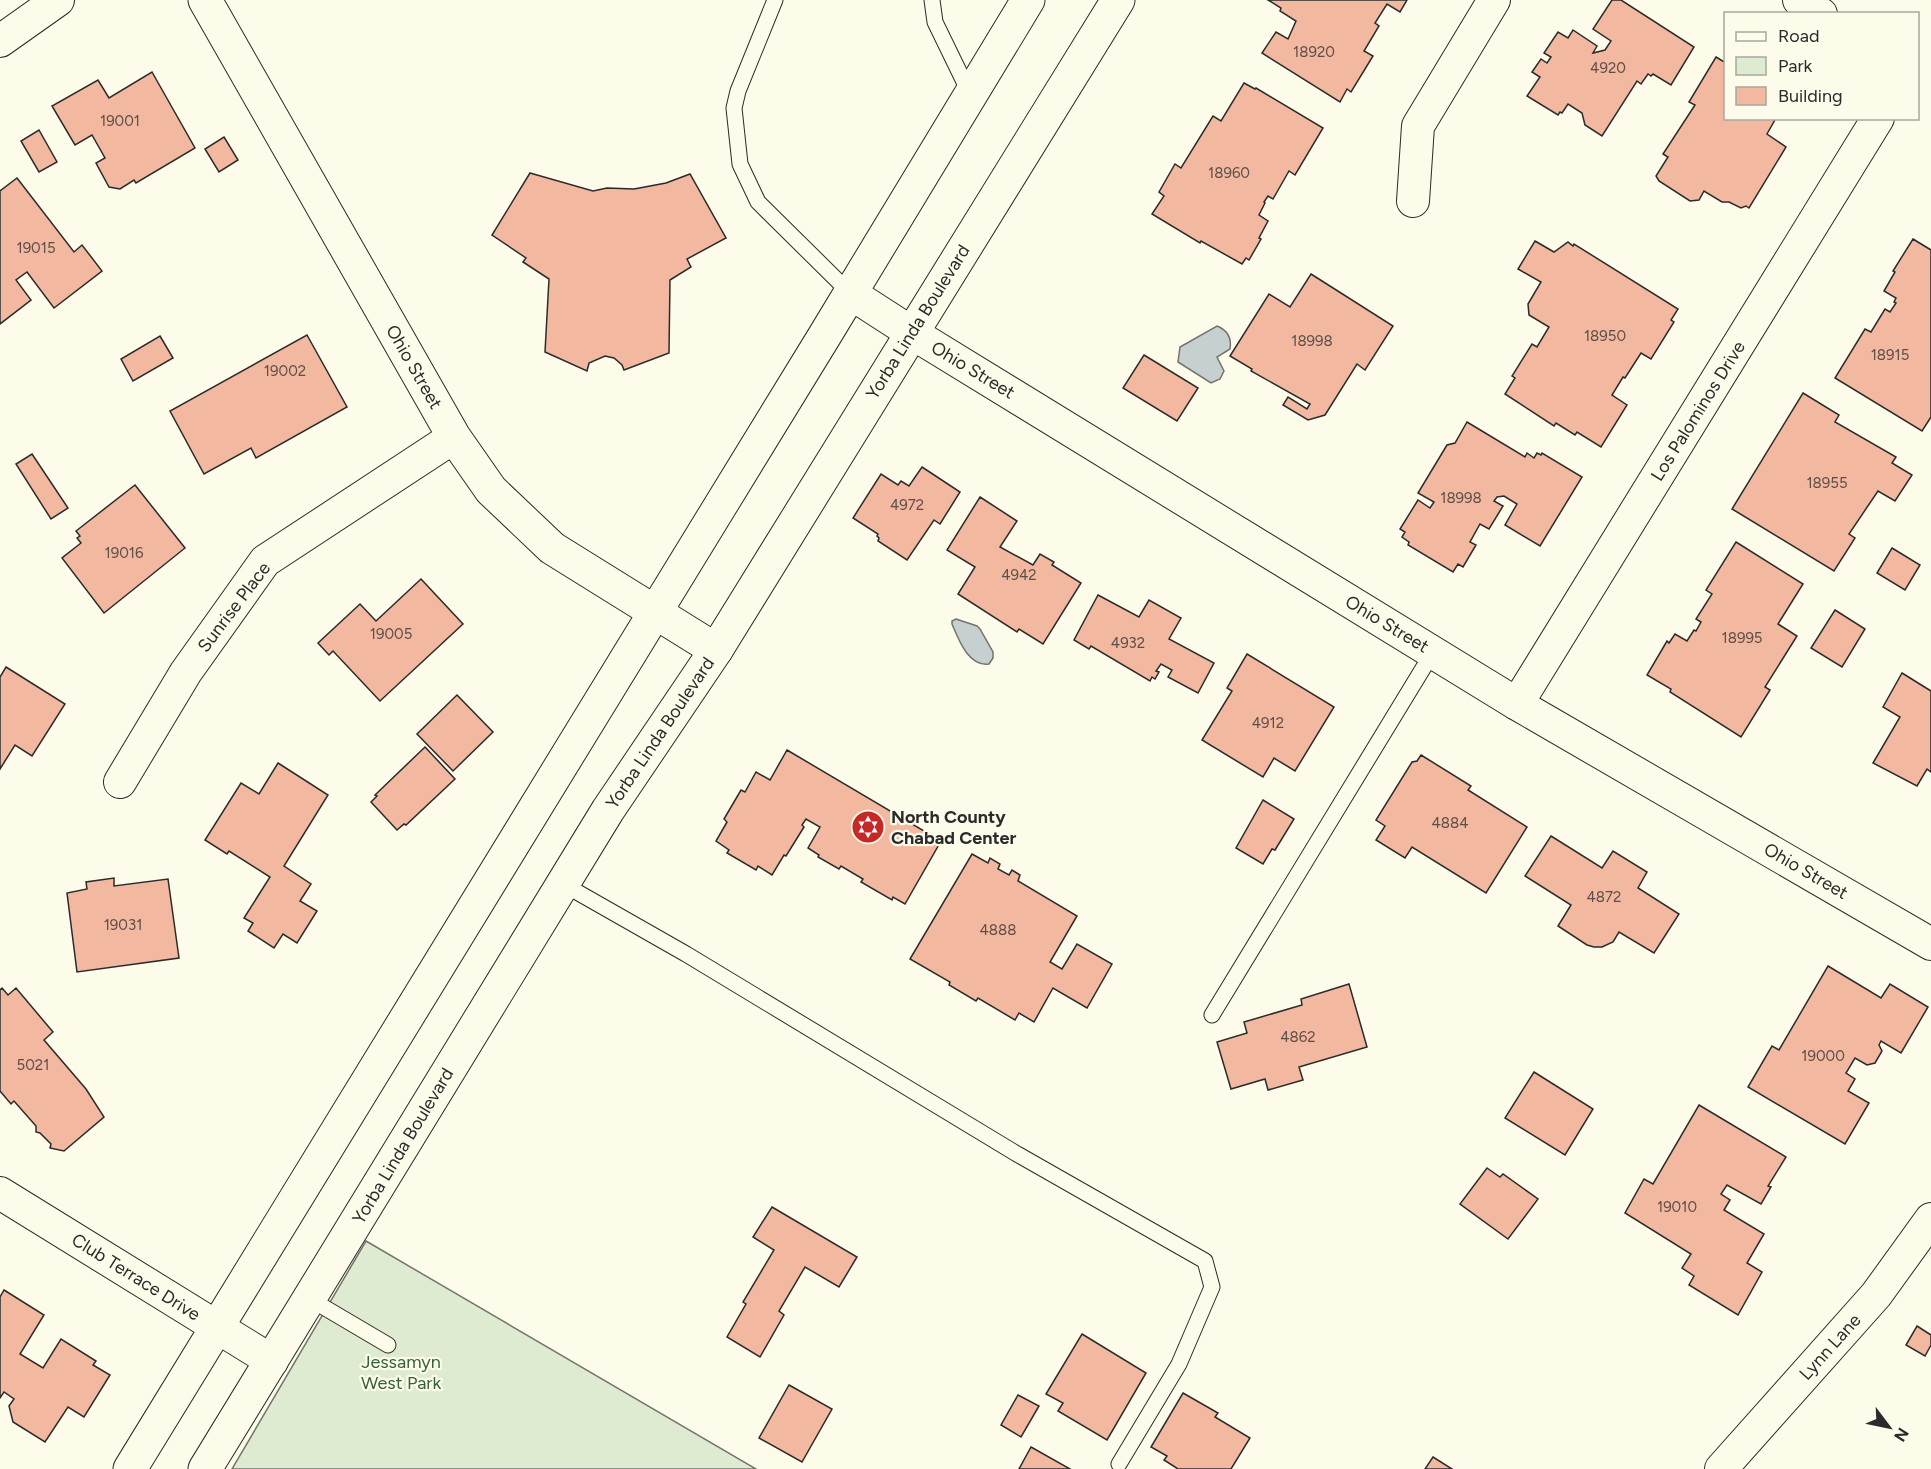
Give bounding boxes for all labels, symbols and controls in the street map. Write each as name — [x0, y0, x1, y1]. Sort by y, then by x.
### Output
legend — [1724, 12, 1919, 120]
text: Road — [1778, 25, 1819, 47]
house number: 18920 — [1293, 43, 1335, 61]
text: Park — [1778, 55, 1813, 77]
house number: 4920 — [1590, 59, 1626, 77]
text: Building — [1778, 85, 1843, 107]
house number: 19001 — [100, 112, 140, 130]
house number: 18960 — [1208, 164, 1250, 182]
house number: 19015 — [16, 239, 56, 257]
street label: Yorba Linda Boulevard — [861, 241, 975, 403]
street label: Ohio Street — [381, 321, 447, 413]
house number: 18950 — [1584, 327, 1626, 345]
house number: 18998 — [1291, 332, 1333, 350]
street label: Ohio Street — [927, 336, 1019, 404]
street label: Los Palominos Drive — [1646, 337, 1750, 485]
house number: 18915 — [1871, 346, 1909, 364]
house number: 19002 — [264, 362, 306, 380]
house number: 18955 — [1806, 474, 1848, 492]
house number: 18998 — [1440, 489, 1482, 507]
house number: 4972 — [890, 496, 924, 514]
house number: 19016 — [105, 544, 144, 562]
street label: Sunrise Place — [193, 557, 275, 656]
house number: 4942 — [1001, 566, 1037, 584]
street label: Ohio Street — [1341, 590, 1433, 658]
house number: 19005 — [370, 625, 412, 643]
house number: 18995 — [1721, 629, 1763, 647]
house number: 4932 — [1111, 634, 1145, 652]
street label: Yorba Linda Boulevard — [601, 653, 719, 813]
house number: 4912 — [1252, 714, 1284, 732]
place label: North County Chabad Center — [891, 806, 1017, 849]
synagogue icon: North County Chabad Center — [850, 809, 886, 845]
house number: 4884 — [1431, 814, 1469, 832]
street label: Ohio Street — [1760, 838, 1852, 904]
house number: 4872 — [1587, 888, 1621, 906]
house number: 19031 — [104, 916, 142, 934]
house number: 4888 — [980, 921, 1016, 939]
house number: 4862 — [1280, 1028, 1316, 1046]
house number: 19000 — [1801, 1047, 1845, 1065]
house number: 5021 — [17, 1056, 49, 1074]
street label: Yorba Linda Boulevard — [348, 1064, 458, 1228]
house number: 19010 — [1657, 1198, 1697, 1216]
street label: Club Terrace Drive — [68, 1229, 205, 1326]
street label: Lynn Lane — [1794, 1309, 1866, 1385]
park label: Jessamyn West Park — [361, 1351, 441, 1394]
north arrow — [1859, 1397, 1919, 1457]
text: N — [1890, 1424, 1913, 1445]

